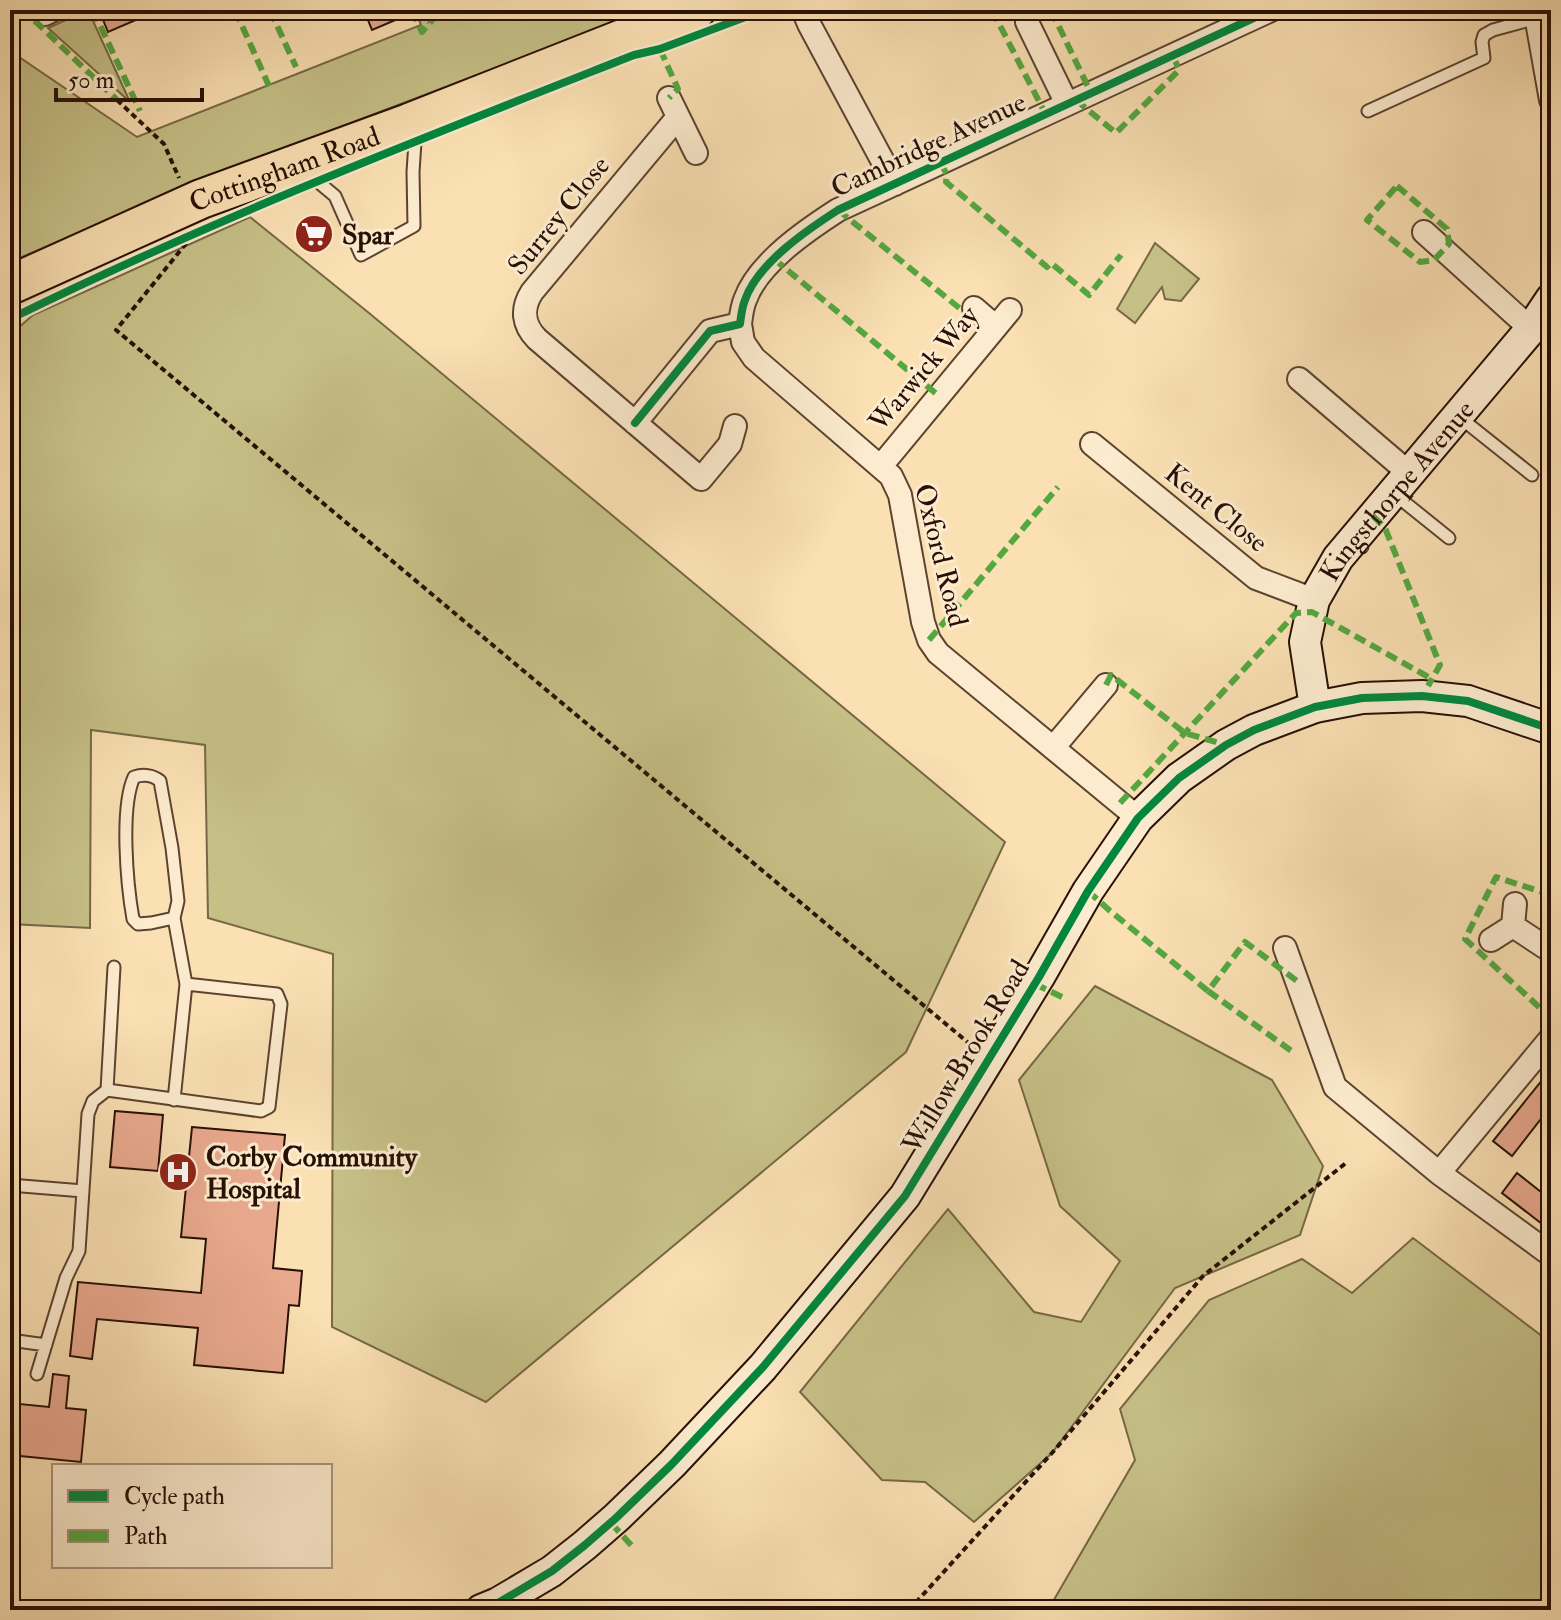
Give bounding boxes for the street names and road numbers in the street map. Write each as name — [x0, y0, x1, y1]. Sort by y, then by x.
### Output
street label: Cambridge Avenue — [826, 85, 1032, 206]
street label: Cottingham Road — [184, 119, 385, 221]
street label: Surrey Close — [501, 149, 618, 283]
street label: Warwick Way — [861, 299, 987, 439]
street label: Kingsthorpe Avenue — [1312, 393, 1483, 588]
street label: Kent Close — [1157, 456, 1275, 560]
street label: Oxford Road — [906, 480, 975, 631]
street label: Willow Brook Road — [894, 953, 1038, 1161]

